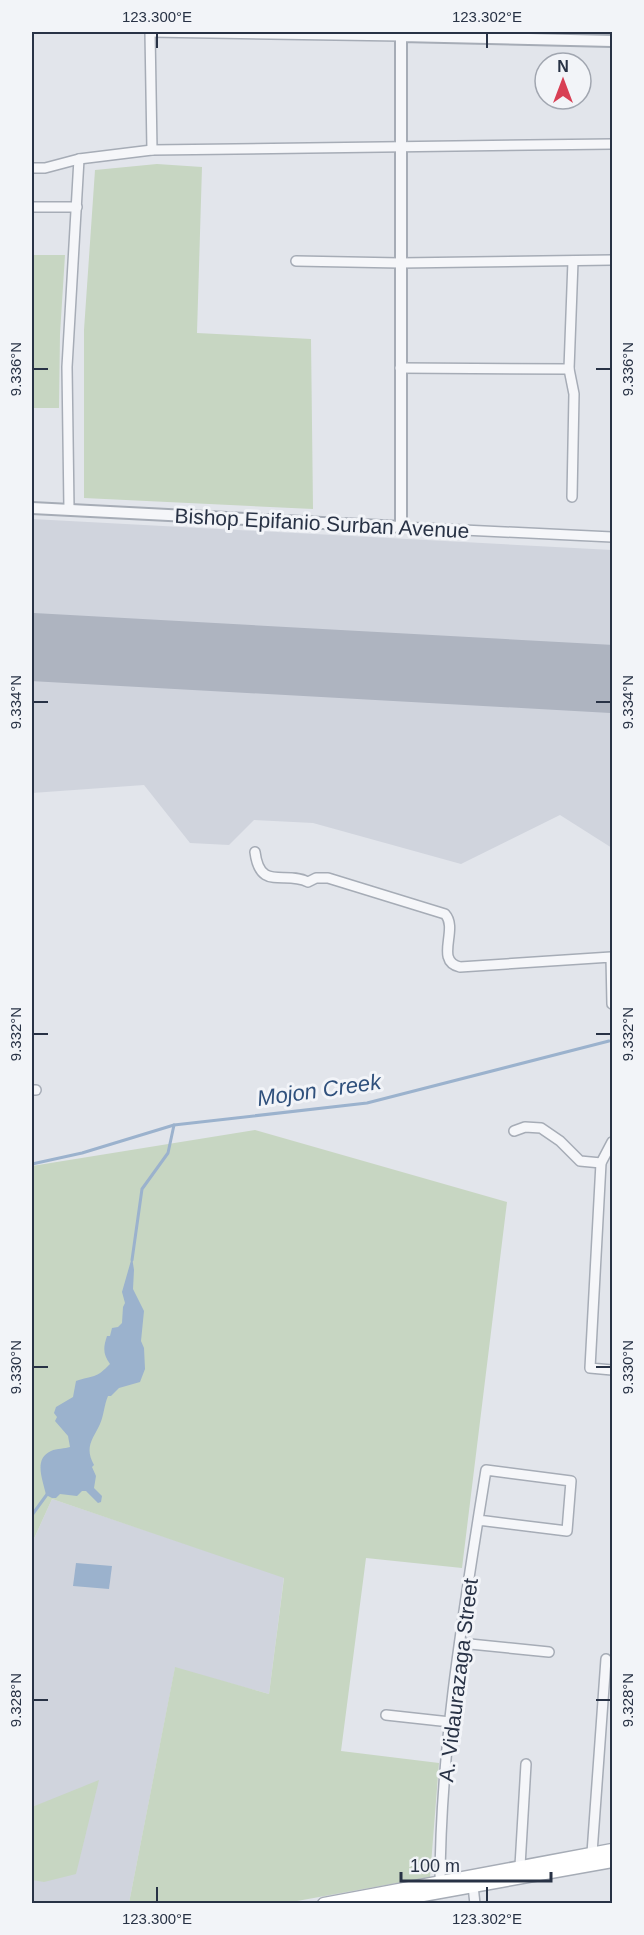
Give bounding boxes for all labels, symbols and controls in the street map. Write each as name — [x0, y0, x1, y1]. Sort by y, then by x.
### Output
text: 123.300°E — [122, 8, 192, 25]
text: 123.302°E — [452, 8, 522, 25]
north arrow — [533, 51, 593, 111]
text: N — [557, 58, 569, 75]
text: 9.336°N — [7, 342, 24, 396]
text: 9.336°N — [619, 342, 636, 396]
street label: Bishop Epifanio Surban Avenue — [174, 504, 470, 542]
text: 9.334°N — [7, 675, 24, 729]
text: 9.334°N — [619, 675, 636, 729]
text: 9.332°N — [7, 1007, 24, 1061]
text: 9.332°N — [619, 1007, 636, 1061]
water label: Mojon Creek — [256, 1069, 383, 1111]
text: 9.330°N — [7, 1340, 24, 1394]
text: 9.330°N — [619, 1340, 636, 1394]
street label: A. Vidaurazaga Street — [434, 1577, 482, 1783]
text: 9.328°N — [7, 1673, 24, 1727]
text: 9.328°N — [619, 1673, 636, 1727]
scale bar — [401, 1845, 551, 1883]
text: 100 m — [410, 1856, 460, 1876]
text: 123.300°E — [122, 1910, 192, 1927]
text: 123.302°E — [452, 1910, 522, 1927]

